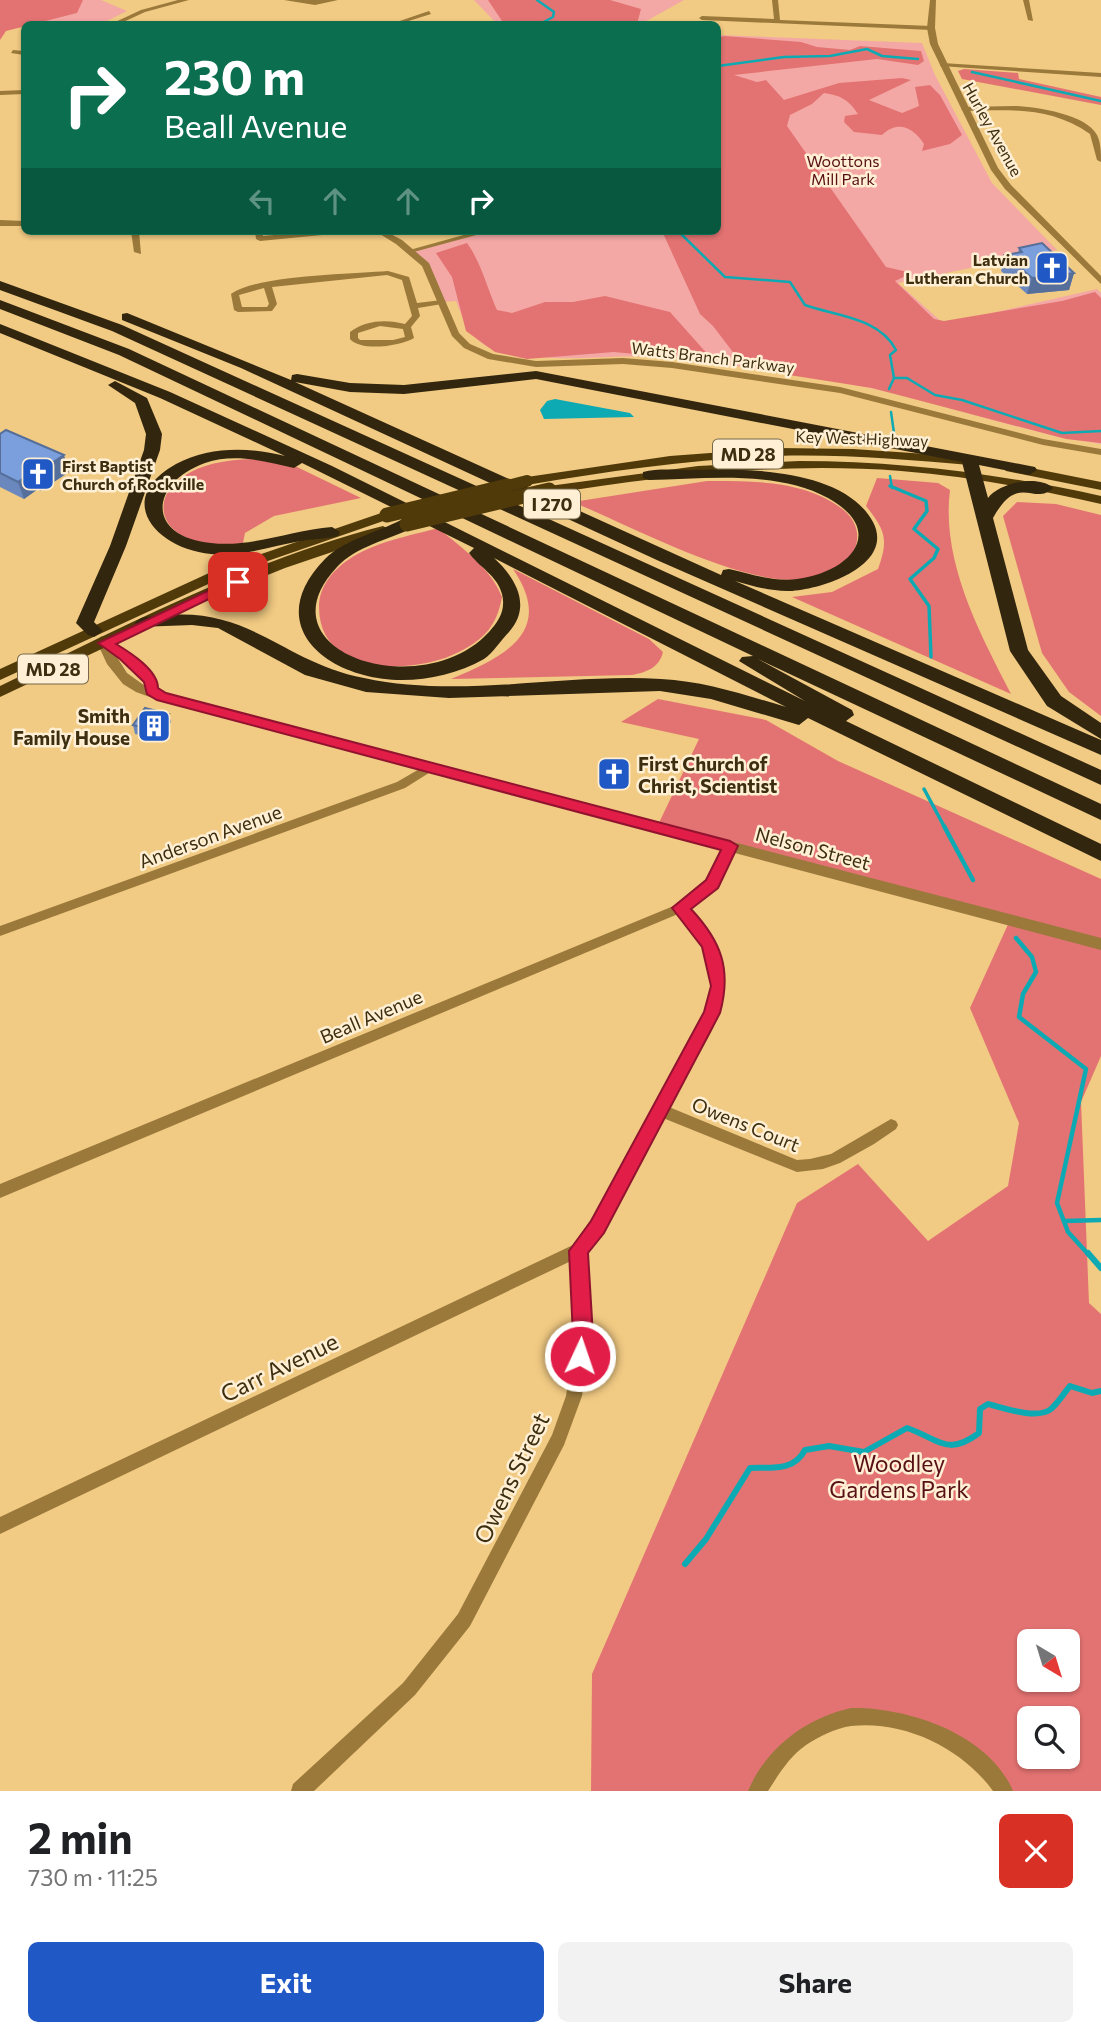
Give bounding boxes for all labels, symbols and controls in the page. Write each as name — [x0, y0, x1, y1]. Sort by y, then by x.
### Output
text: 230 m — [164, 45, 305, 105]
icon: right — [49, 49, 140, 140]
street label: Hurley Avenue — [959, 79, 1027, 179]
text: Beall Avenue — [164, 105, 347, 145]
park label: Woottons Mill Park — [806, 151, 880, 188]
icon: left — [243, 182, 281, 220]
icon: ahead — [316, 182, 354, 220]
icon: ahead — [389, 182, 427, 220]
icon: right — [462, 182, 500, 220]
church icon: Latvian Lutheran Church — [1033, 249, 1071, 287]
place label: Latvian Lutheran Church — [905, 250, 1028, 287]
street label: Watts Branch Parkway — [630, 338, 796, 376]
street label: Key West Highway — [795, 426, 929, 450]
road number: MD 28 — [713, 440, 783, 468]
church icon: First Baptist Church of Rockville — [19, 455, 57, 493]
place label: First Baptist Church of Rockville — [62, 456, 204, 493]
road number: I 270 — [524, 490, 580, 518]
pin — [208, 552, 268, 612]
icon: arrive — [219, 563, 257, 601]
road number: MD 28 — [18, 654, 88, 684]
place label: Smith Family House — [13, 704, 130, 749]
building icon: Smith Family House — [135, 707, 173, 745]
place label: First Church of Christ, Scientist — [638, 752, 777, 797]
church icon: First Church of Christ, Scientist — [595, 755, 633, 793]
street label: Anderson Avenue — [136, 800, 284, 872]
street label: Nelson Street — [753, 822, 873, 874]
street label: Beall Avenue — [316, 984, 426, 1048]
street label: Owens Court — [689, 1092, 803, 1156]
position arrow — [543, 1319, 617, 1393]
street label: Carr Avenue — [216, 1327, 342, 1407]
street label: Owens Street — [467, 1408, 555, 1548]
park label: Woodley Gardens Park — [829, 1449, 969, 1503]
north arrow — [1017, 1629, 1080, 1692]
map controls — [1017, 1629, 1080, 1769]
button: search — [1017, 1706, 1080, 1769]
text: 2 min — [28, 1811, 133, 1863]
button: close — [999, 1814, 1073, 1888]
text: 730 m · 11:25 — [28, 1863, 158, 1891]
button: Exit — [28, 1942, 544, 2022]
button: Share — [558, 1942, 1073, 2022]

